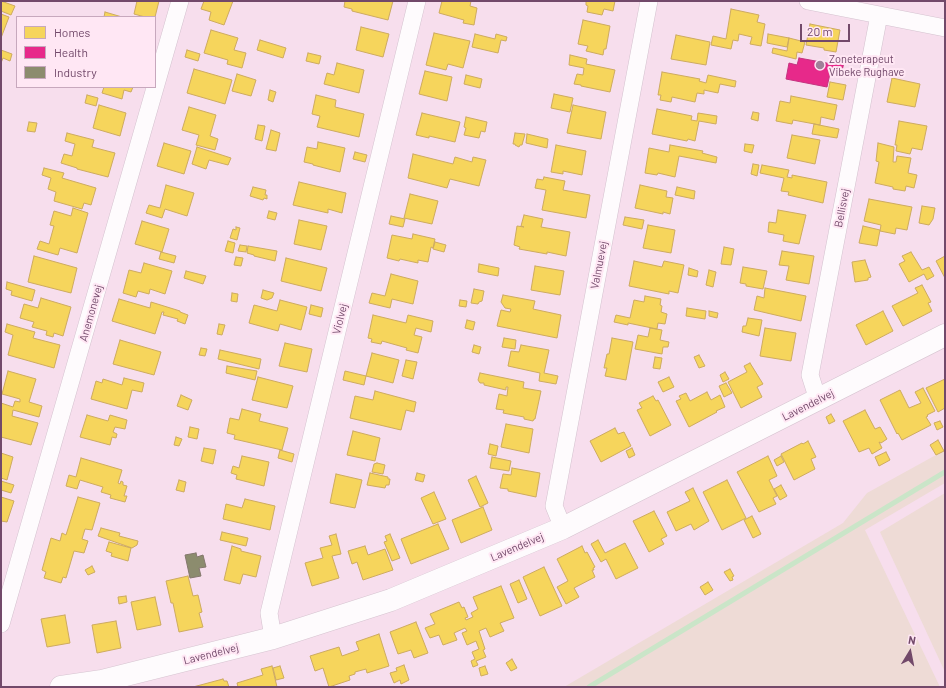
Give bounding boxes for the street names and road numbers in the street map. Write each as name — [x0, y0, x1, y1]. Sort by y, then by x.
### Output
street label: Bellisvej — [832, 188, 852, 228]
street label: Valmuevej — [588, 240, 610, 290]
street label: Anemonevej — [77, 283, 105, 343]
street label: Violvej — [330, 302, 350, 336]
street label: Lavendelvej — [780, 386, 836, 424]
street label: Lavendelvej — [488, 530, 546, 564]
street label: Lavendelvej — [182, 641, 240, 667]

